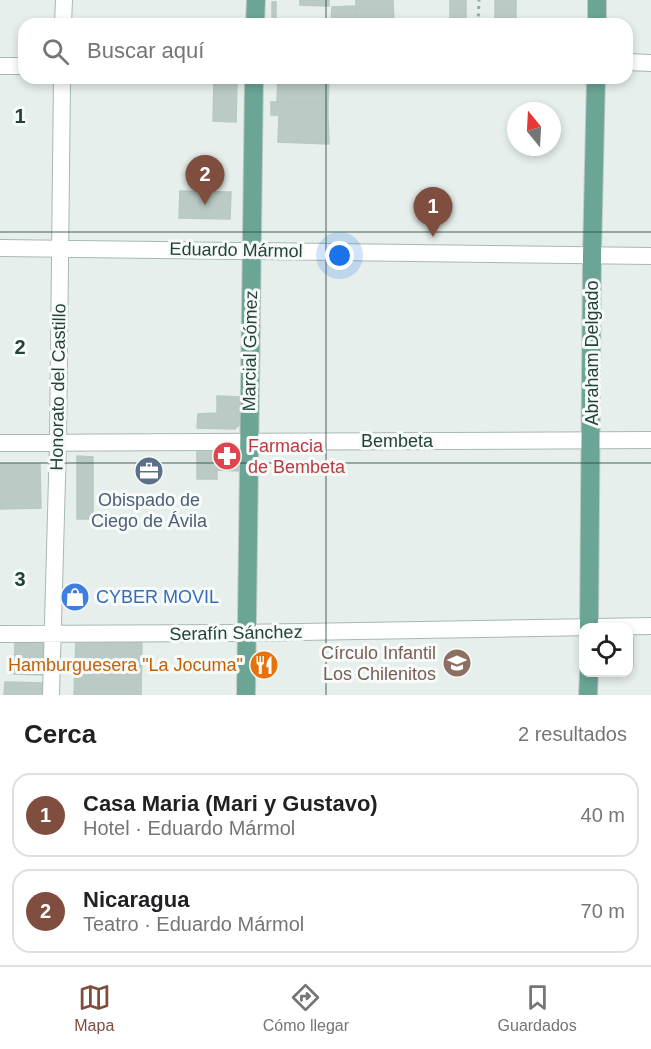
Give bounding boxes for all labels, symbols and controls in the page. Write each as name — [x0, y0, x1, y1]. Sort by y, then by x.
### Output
search box — [18, 18, 633, 84]
icon: search — [39, 35, 72, 68]
text: Buscar aquí — [87, 38, 204, 63]
north arrow — [507, 102, 561, 156]
text: 1 — [14, 105, 26, 127]
pin: 2 — [186, 156, 224, 205]
pin: 1 — [414, 188, 452, 237]
street label: Eduardo Mármol — [169, 239, 303, 261]
your location — [325, 241, 354, 270]
street label: Abraham Delgado — [582, 280, 602, 426]
street label: Marcial Gómez — [239, 290, 261, 412]
street label: Honorato del Castillo — [47, 303, 69, 471]
text: 2 — [14, 336, 26, 358]
street label: Bembeta — [361, 431, 434, 451]
place label: Farmacia de Bembeta — [248, 436, 346, 477]
pharmacy icon: Farmacia de Bembeta — [211, 440, 243, 472]
office icon: Obispado de Ciego de Ávila — [133, 455, 165, 487]
place label: Obispado de Ciego de Ávila — [91, 490, 208, 531]
text: 3 — [14, 568, 26, 590]
shop icon: CYBER MOVIL — [59, 581, 91, 613]
place label: CYBER MOVIL — [96, 587, 219, 607]
street label: Serafín Sánchez — [169, 622, 303, 644]
map controls — [579, 623, 633, 677]
button: locate — [579, 623, 633, 677]
place label: Círculo Infantil Los Chilenitos — [321, 643, 436, 684]
school or university icon: Círculo Infantil Los Chilenitos — [441, 647, 473, 679]
restaurant icon: Hamburguesera "La Jocuma" — [248, 649, 280, 681]
place label: Hamburguesera "La Jocuma" — [8, 655, 243, 675]
text: Cerca — [24, 719, 96, 749]
text: 2 resultados — [518, 723, 627, 745]
text: Casa Maria (Mari y Gustavo) — [83, 791, 378, 816]
text: 1 — [40, 804, 51, 826]
text: 40 m — [581, 804, 625, 826]
text: Hotel · Eduardo Mármol — [83, 817, 295, 839]
text: Nicaragua — [83, 887, 189, 912]
text: 2 — [40, 900, 51, 922]
text: 70 m — [581, 900, 625, 922]
text: Teatro · Eduardo Mármol — [83, 913, 304, 935]
tab: Mapa — [74, 981, 114, 1035]
tab: Cómo llegar — [263, 981, 349, 1035]
tab: Guardados — [498, 981, 577, 1035]

